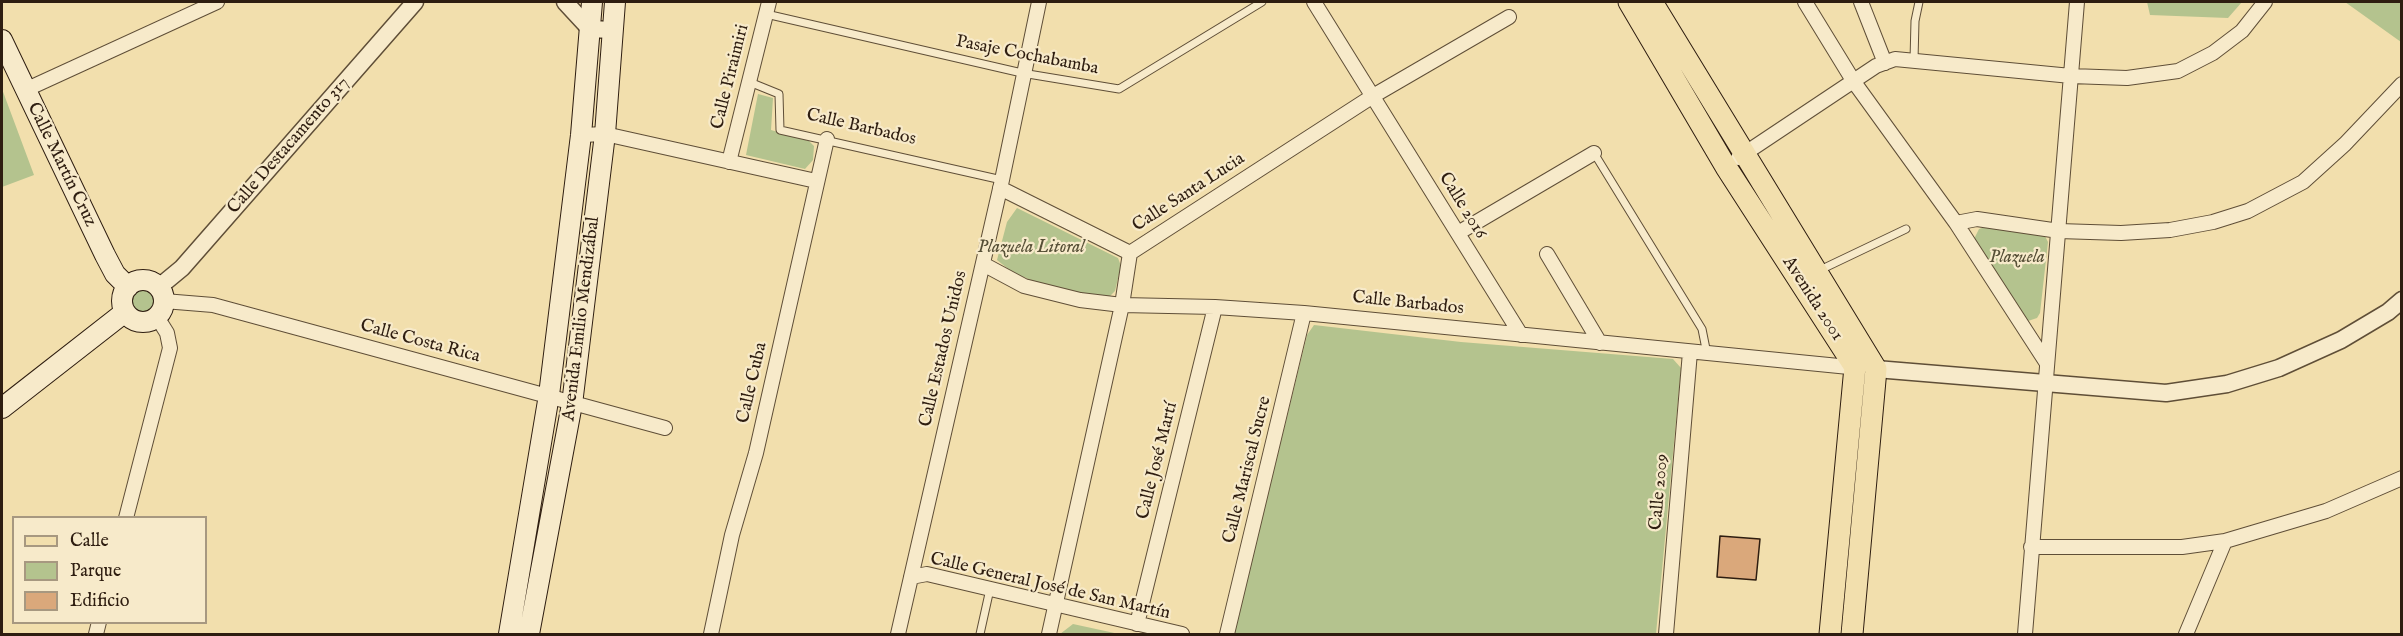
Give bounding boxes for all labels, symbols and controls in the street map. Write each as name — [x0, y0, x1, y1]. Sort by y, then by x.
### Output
street label: Calle Piraimiri — [708, 22, 754, 132]
street label: Pasaje Cochabamba — [954, 32, 1100, 80]
street label: Calle Destacamento 317 — [224, 73, 354, 219]
street label: Calle Martín Cruz — [22, 99, 100, 231]
street label: Calle Barbados — [804, 105, 918, 151]
street label: Calle Santa Lucia — [1129, 149, 1249, 237]
street label: Calle 2016 — [1433, 169, 1491, 243]
street label: Avenida Emilio Mendizábal — [559, 216, 605, 422]
park label: Plazuela Litoral — [978, 237, 1084, 259]
park label: Plazuela — [1989, 247, 2045, 269]
street label: Avenida 2001 — [1777, 253, 1847, 345]
street label: Calle Estados Unidos — [916, 269, 972, 429]
street label: Calle Barbados — [1351, 287, 1465, 321]
street label: Calle Costa Rica — [358, 316, 482, 368]
street label: Calle Cuba — [733, 341, 773, 425]
street label: Calle Mariscal Sucre — [1219, 394, 1277, 546]
street label: Calle José Martí — [1133, 400, 1183, 522]
street label: Calle 2009 — [1646, 453, 1674, 531]
legend — [12, 516, 207, 624]
text: Calle — [70, 530, 109, 553]
street label: Calle General José de San Martín — [928, 549, 1172, 625]
text: Parque — [70, 560, 121, 583]
text: Edificio — [70, 590, 130, 613]

